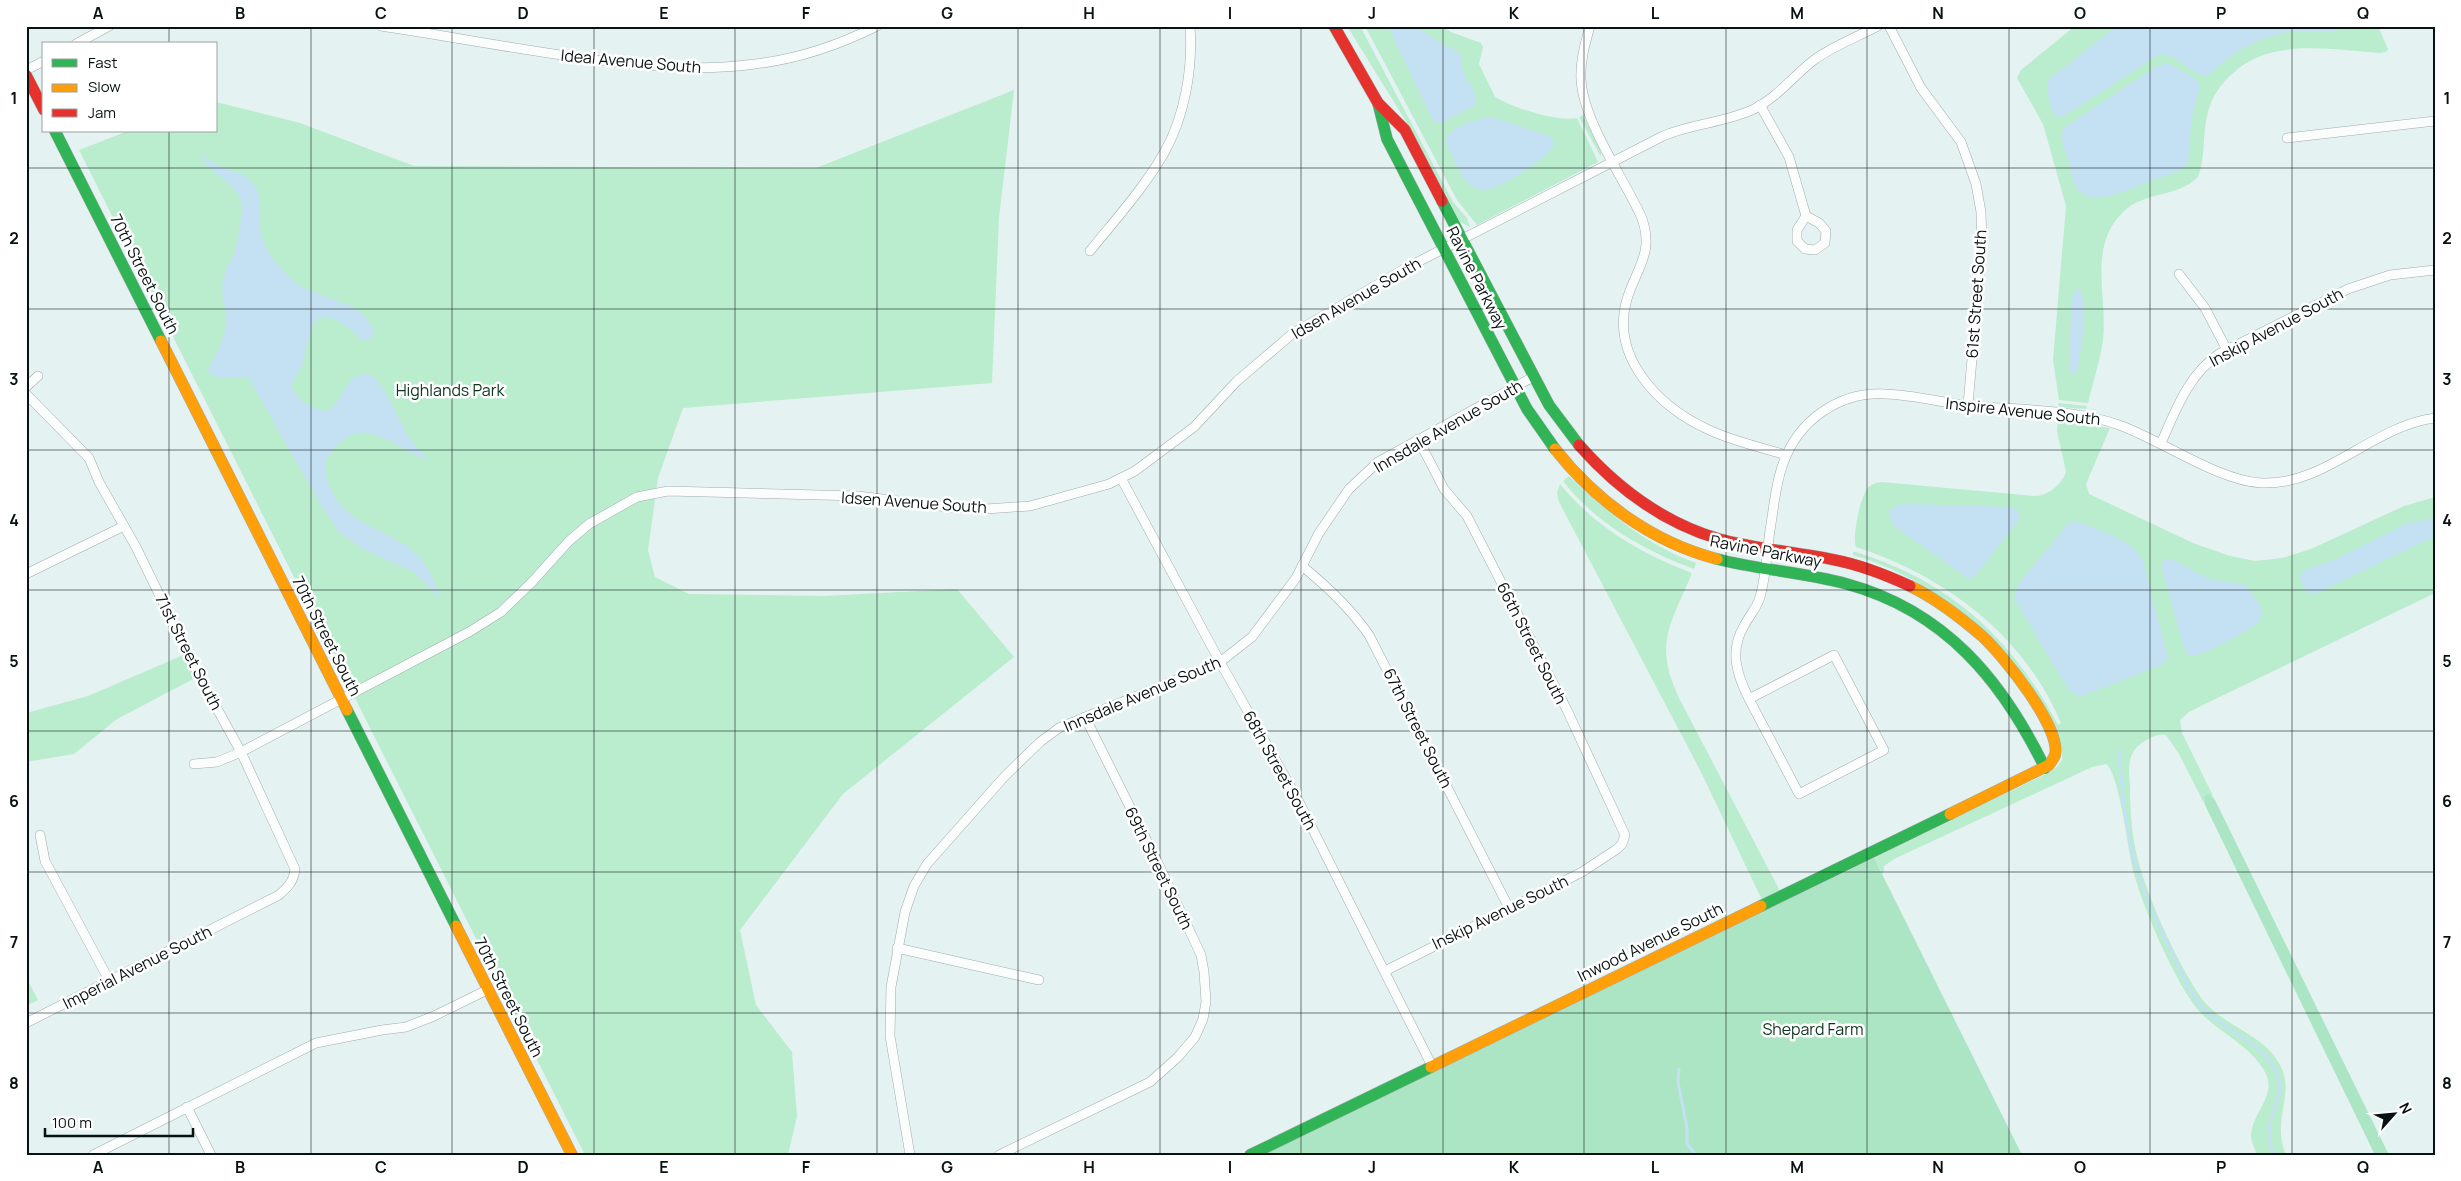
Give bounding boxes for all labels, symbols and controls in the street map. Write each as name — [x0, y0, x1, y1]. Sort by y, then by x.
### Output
text: A — [93, 2, 104, 24]
text: B — [235, 2, 245, 24]
text: C — [375, 2, 387, 24]
text: D — [517, 2, 529, 24]
text: E — [659, 2, 669, 24]
text: F — [802, 2, 811, 24]
text: G — [941, 2, 953, 24]
text: H — [1083, 2, 1095, 24]
text: I — [1228, 2, 1232, 24]
text: J — [1368, 2, 1376, 24]
text: K — [1509, 2, 1520, 24]
text: L — [1651, 2, 1660, 24]
text: M — [1790, 2, 1804, 24]
text: N — [1932, 2, 1944, 24]
text: O — [2074, 2, 2086, 24]
text: P — [2216, 2, 2226, 24]
text: Q — [2357, 2, 2369, 24]
legend — [42, 42, 218, 132]
street label: Ideal Avenue South — [560, 44, 702, 78]
text: Fast — [88, 52, 117, 73]
text: Slow — [88, 76, 121, 97]
text: 1 — [10, 87, 18, 109]
text: 1 — [2443, 87, 2451, 109]
text: Jam — [88, 102, 116, 123]
street label: 70th Street South — [105, 210, 185, 338]
street label: Ravine Parkway — [1442, 223, 1513, 334]
text: 2 — [9, 227, 19, 249]
text: 2 — [2442, 227, 2452, 249]
street label: 61st Street South — [1961, 229, 1991, 359]
street label: Idsen Avenue South — [1287, 252, 1425, 344]
street label: Inskip Avenue South — [2205, 282, 2347, 372]
text: 3 — [9, 368, 19, 390]
text: 3 — [2442, 368, 2452, 390]
street label: Innsdale Avenue South — [1370, 374, 1526, 478]
park label: Highlands Park — [396, 379, 505, 401]
street label: Inspire Avenue South — [1944, 392, 2102, 430]
street label: Idsen Avenue South — [840, 486, 988, 518]
text: 4 — [9, 509, 19, 531]
text: 4 — [2442, 509, 2452, 531]
street label: Ravine Parkway — [1708, 529, 1824, 573]
street label: 70th Street South — [287, 572, 367, 700]
street label: 66th Street South — [1492, 578, 1572, 708]
street label: 71st Street South — [150, 590, 228, 714]
text: 5 — [9, 650, 19, 672]
text: 5 — [2442, 650, 2452, 672]
street label: Innsdale Avenue South — [1060, 651, 1224, 737]
street label: 67th Street South — [1378, 664, 1458, 792]
street label: 68th Street South — [1238, 706, 1322, 834]
text: 6 — [9, 790, 19, 812]
text: 6 — [2442, 790, 2452, 812]
street label: 69th Street South — [1120, 803, 1198, 933]
street label: Inskip Avenue South — [1428, 870, 1572, 954]
street label: Inwood Avenue South — [1573, 897, 1727, 987]
street label: Imperial Avenue South — [59, 920, 215, 1014]
text: 7 — [10, 931, 18, 953]
text: 7 — [2443, 931, 2451, 953]
street label: 70th Street South — [469, 933, 549, 1061]
park label: Shepard Farm — [1762, 1018, 1864, 1040]
text: 8 — [9, 1072, 19, 1094]
text: 8 — [2442, 1072, 2452, 1094]
north arrow — [2368, 1088, 2418, 1138]
text: N — [2395, 1099, 2417, 1117]
scale bar — [45, 1106, 192, 1138]
text: 100 m — [52, 1112, 92, 1133]
text: A — [93, 1156, 104, 1178]
text: B — [235, 1156, 245, 1178]
text: C — [375, 1156, 387, 1178]
text: D — [517, 1156, 529, 1178]
text: E — [659, 1156, 669, 1178]
text: F — [802, 1156, 811, 1178]
text: G — [941, 1156, 953, 1178]
text: H — [1083, 1156, 1095, 1178]
text: I — [1228, 1156, 1232, 1178]
text: J — [1368, 1156, 1376, 1178]
text: K — [1509, 1156, 1520, 1178]
text: L — [1651, 1156, 1660, 1178]
text: M — [1790, 1156, 1804, 1178]
text: N — [1932, 1156, 1944, 1178]
text: O — [2074, 1156, 2086, 1178]
text: P — [2216, 1156, 2226, 1178]
text: Q — [2357, 1156, 2369, 1178]

